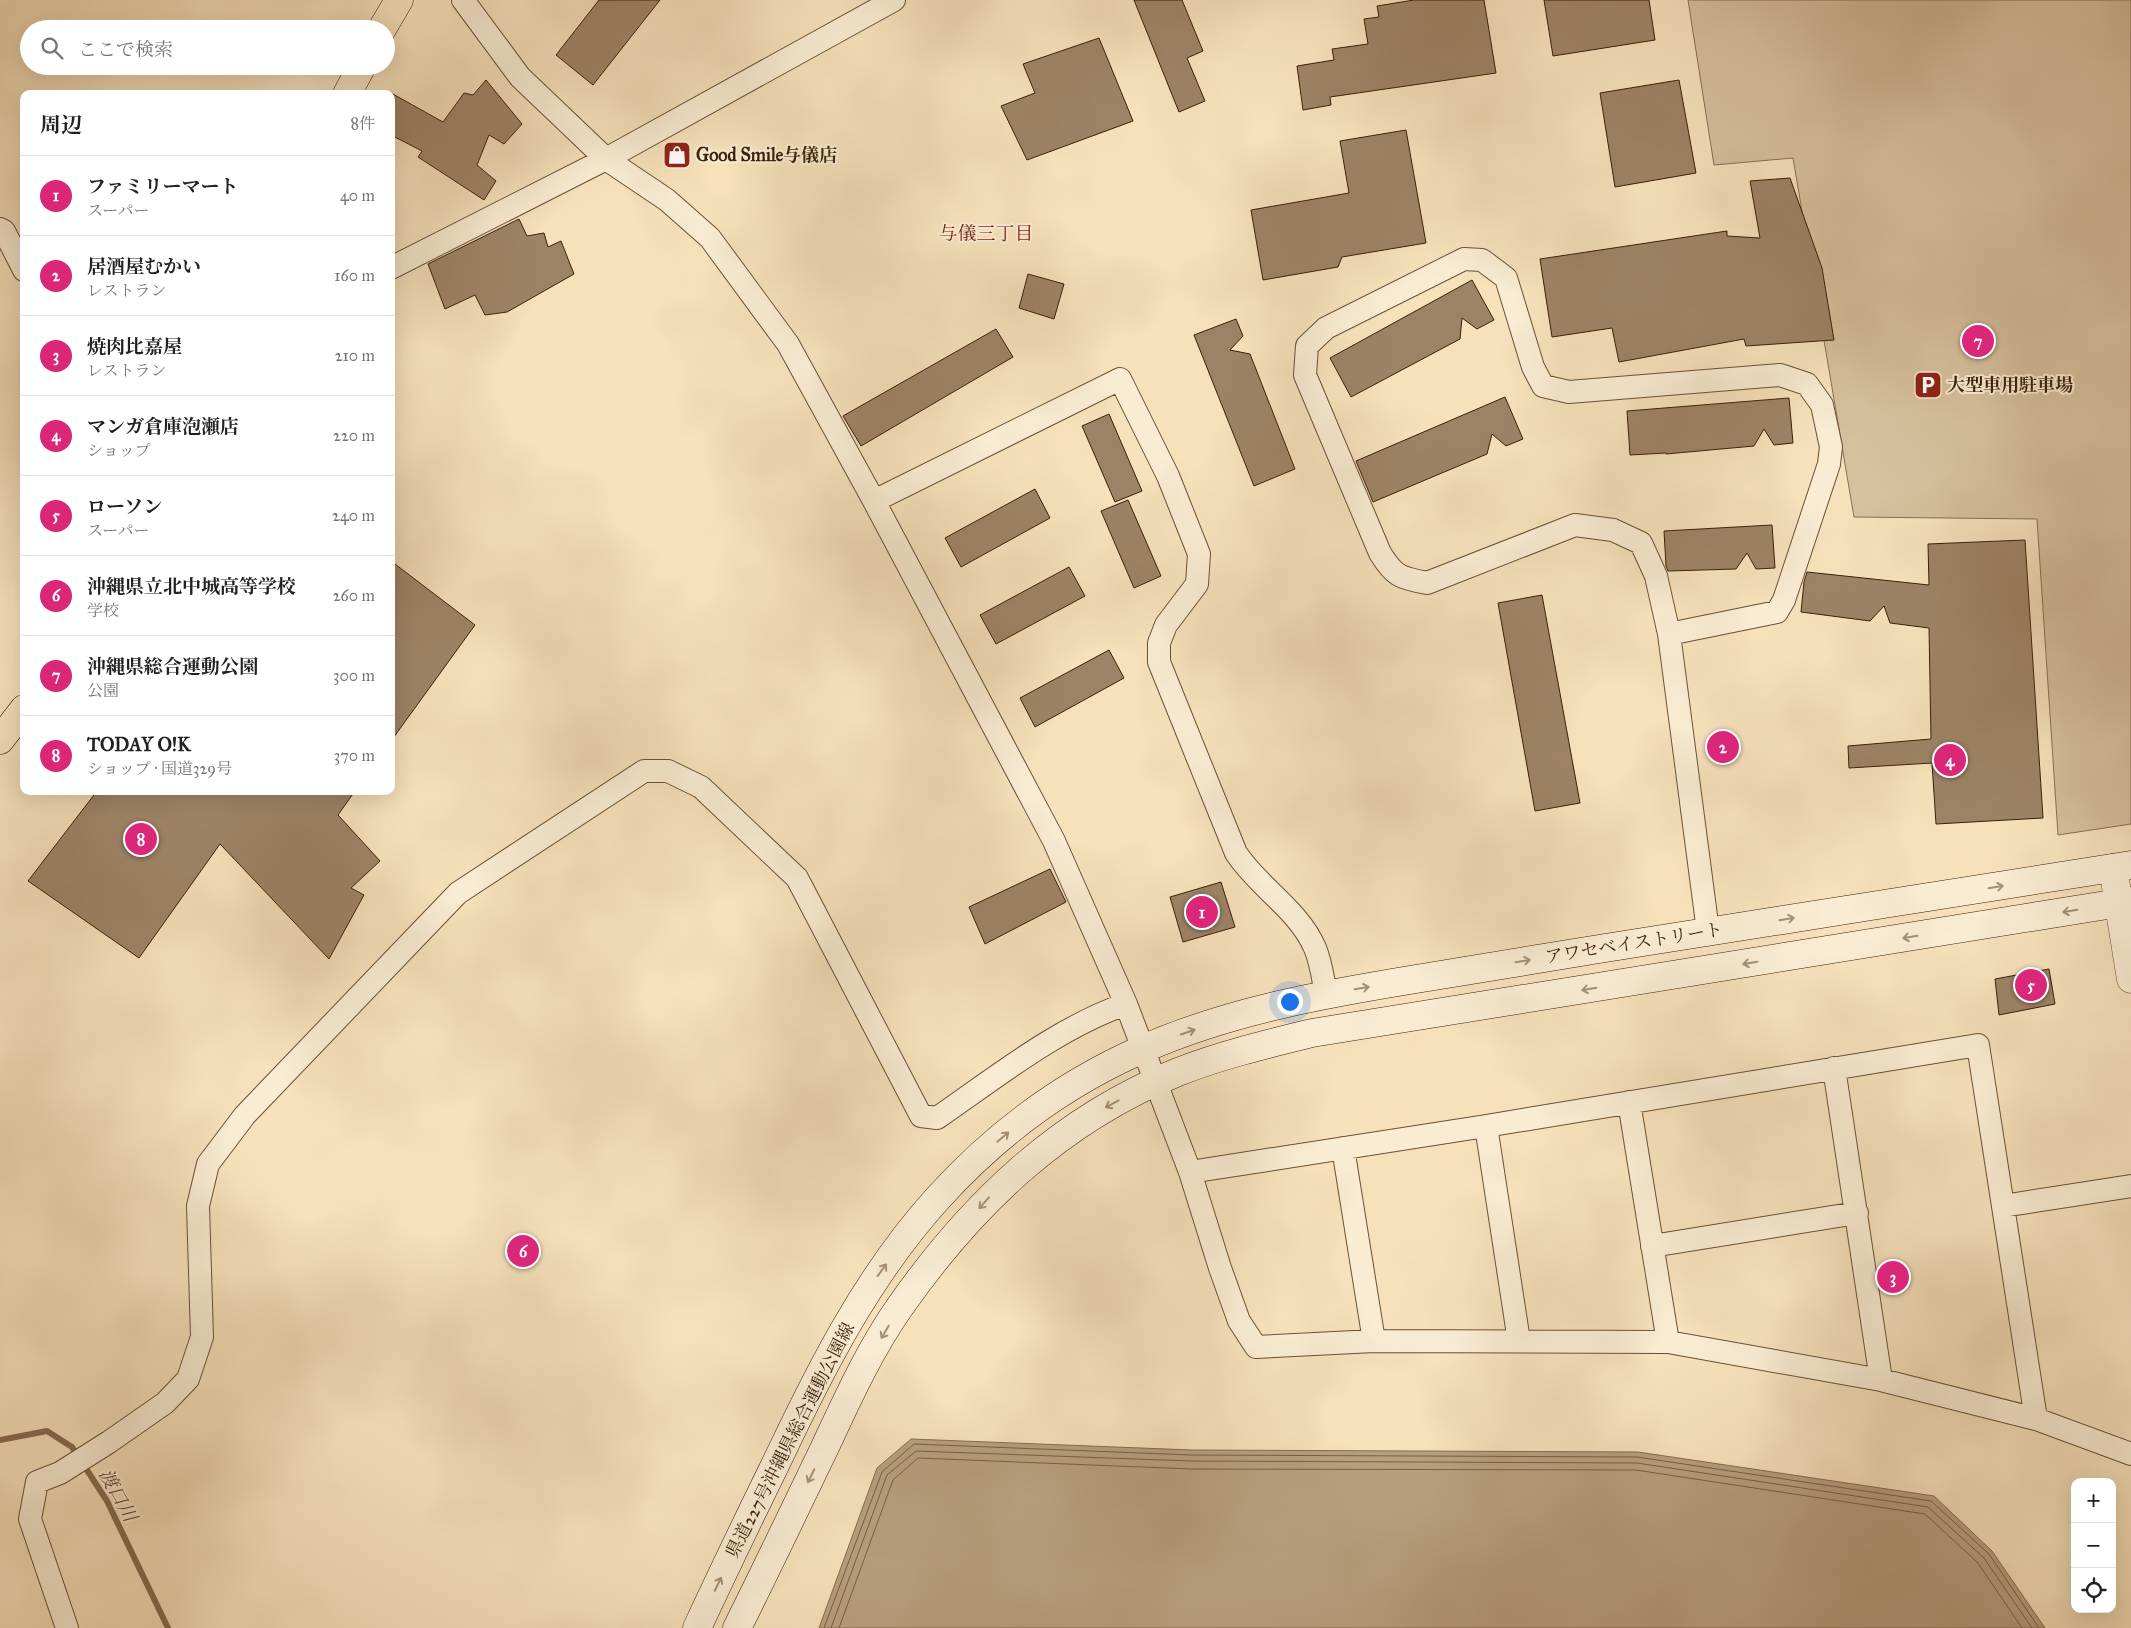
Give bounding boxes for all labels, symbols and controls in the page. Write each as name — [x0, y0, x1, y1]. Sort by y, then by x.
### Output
search box — [20, 20, 395, 75]
icon: search — [38, 34, 66, 62]
text: ここで検索 — [78, 38, 173, 61]
text: 周辺 — [40, 112, 82, 138]
text: 8件 — [350, 114, 375, 133]
shop icon: Good Smile与儀店 — [662, 140, 692, 170]
place label: Good Smile与儀店 — [696, 144, 837, 166]
text: ファミリーマート — [87, 175, 239, 198]
text: 1 — [53, 186, 59, 205]
text: 40 m — [340, 186, 375, 205]
text: スーパー — [87, 201, 149, 220]
district label: 与儀三丁目 — [938, 222, 1034, 245]
text: 居酒屋むかい — [87, 255, 201, 278]
text: 2 — [52, 266, 60, 285]
text: 160 m — [334, 266, 375, 285]
text: レストラン — [87, 281, 167, 300]
pin: 7 — [1962, 322, 1994, 360]
text: 焼肉比嘉屋 — [87, 335, 182, 358]
text: 3 — [53, 346, 59, 365]
text: 210 m — [335, 346, 375, 365]
text: レストラン — [87, 361, 167, 380]
parking icon: 大型車用駐車場 — [1913, 370, 1943, 400]
place label: 大型車用駐車場 — [1947, 374, 2073, 396]
text: マンガ倉庫泡瀬店 — [87, 415, 239, 438]
text: 4 — [52, 426, 60, 445]
text: 220 m — [333, 426, 375, 445]
text: ショップ — [87, 441, 151, 460]
text: ローソン — [87, 495, 162, 518]
text: 5 — [52, 506, 60, 525]
text: 240 m — [332, 506, 375, 525]
text: スーパー — [87, 521, 149, 540]
text: 沖縄県立北中城高等学校 — [87, 575, 296, 598]
text: 6 — [52, 586, 60, 605]
text: 260 m — [333, 586, 375, 605]
text: 学校 — [87, 601, 119, 620]
text: 沖縄県総合運動公園 — [87, 655, 258, 678]
text: 7 — [52, 666, 60, 685]
text: 300 m — [333, 666, 375, 685]
text: 公園 — [87, 681, 119, 700]
pin: 2 — [1707, 728, 1739, 766]
text: TODAY O!K — [87, 733, 191, 756]
pin: 4 — [1934, 741, 1966, 779]
text: 8 — [52, 746, 60, 765]
text: 370 m — [334, 746, 375, 765]
text: ショップ · 国道329号 — [87, 759, 232, 778]
pin: 8 — [125, 820, 157, 858]
one-way arrow — [1987, 881, 2003, 891]
pin: 1 — [1186, 893, 1218, 931]
one-way arrow — [2063, 907, 2079, 917]
one-way arrow — [1778, 914, 1794, 924]
street label: アワセベイストリート — [1544, 918, 1724, 968]
one-way arrow — [1902, 933, 1918, 943]
one-way arrow — [1514, 956, 1530, 966]
one-way arrow — [1742, 958, 1758, 968]
pin: 5 — [2015, 966, 2047, 1004]
one-way arrow — [1354, 982, 1370, 992]
one-way arrow — [1581, 984, 1597, 994]
your location — [1277, 989, 1303, 1015]
one-way arrow — [1180, 1027, 1195, 1036]
one-way arrow — [1105, 1100, 1120, 1109]
one-way arrow — [996, 1132, 1009, 1143]
one-way arrow — [978, 1197, 990, 1210]
pin: 6 — [507, 1232, 539, 1270]
pin: 3 — [1877, 1258, 1909, 1296]
one-way arrow — [877, 1263, 887, 1277]
street label: 県道227号沖縄県総合運動公園線 — [721, 1319, 859, 1561]
one-way arrow — [880, 1324, 890, 1339]
water label: 渡口川 — [94, 1464, 143, 1527]
one-way arrow — [806, 1468, 815, 1483]
map controls — [2071, 1478, 2116, 1613]
button: + — [2071, 1478, 2116, 1523]
button: − — [2071, 1523, 2116, 1568]
button: locate — [2071, 1568, 2116, 1613]
one-way arrow — [714, 1577, 723, 1592]

